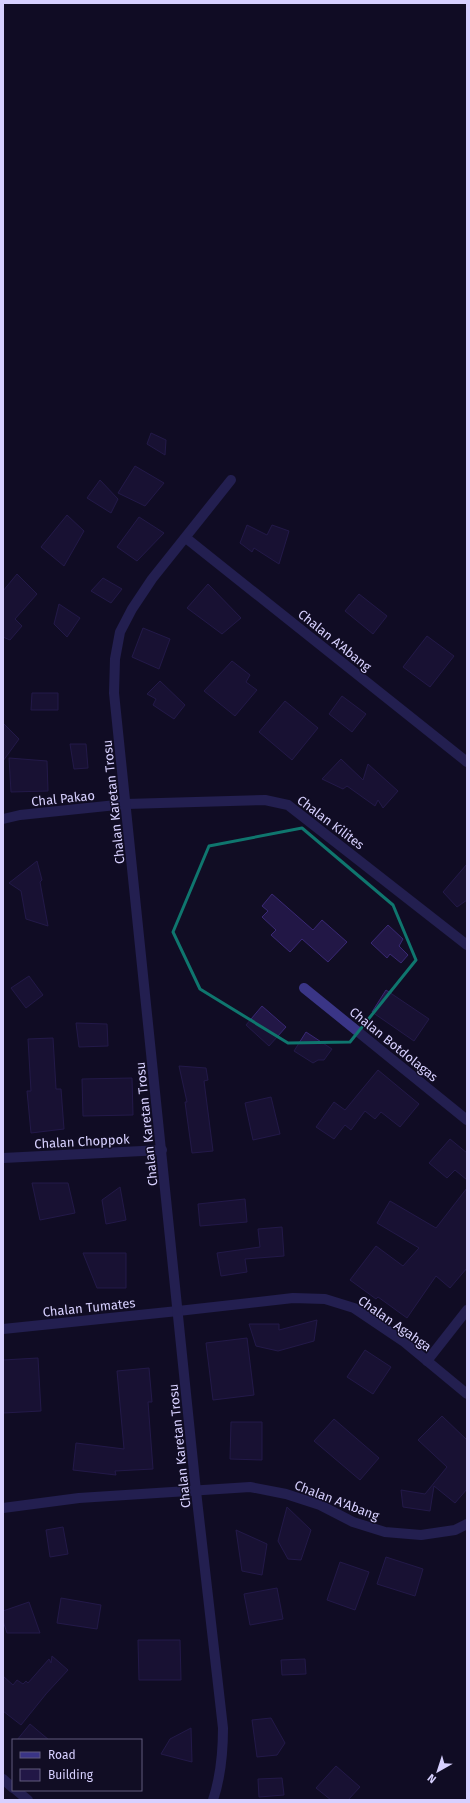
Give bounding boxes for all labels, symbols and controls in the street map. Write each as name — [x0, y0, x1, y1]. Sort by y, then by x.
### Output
street label: Chalan A'Abang — [295, 606, 374, 675]
street label: Chalan Karetan Trosu — [100, 739, 127, 865]
street label: Chal Pakao — [30, 788, 96, 809]
street label: Chalan Kilites — [294, 792, 367, 852]
street label: Chalan Botdolagas — [347, 1004, 441, 1085]
street label: Chalan Karetan Trosu — [133, 1061, 160, 1187]
street label: Chalan Choppok — [34, 1131, 131, 1151]
street label: Chalan Agahga — [355, 1293, 434, 1354]
street label: Chalan Tumates — [42, 1295, 136, 1320]
street label: Chalan Karetan Trosu — [166, 1383, 193, 1509]
street label: Chalan A'Abang — [292, 1477, 382, 1524]
legend — [12, 1739, 142, 1791]
text: Road — [48, 1748, 76, 1762]
north arrow — [418, 1751, 458, 1791]
text: Building — [48, 1768, 94, 1782]
text: N — [425, 1771, 439, 1786]

